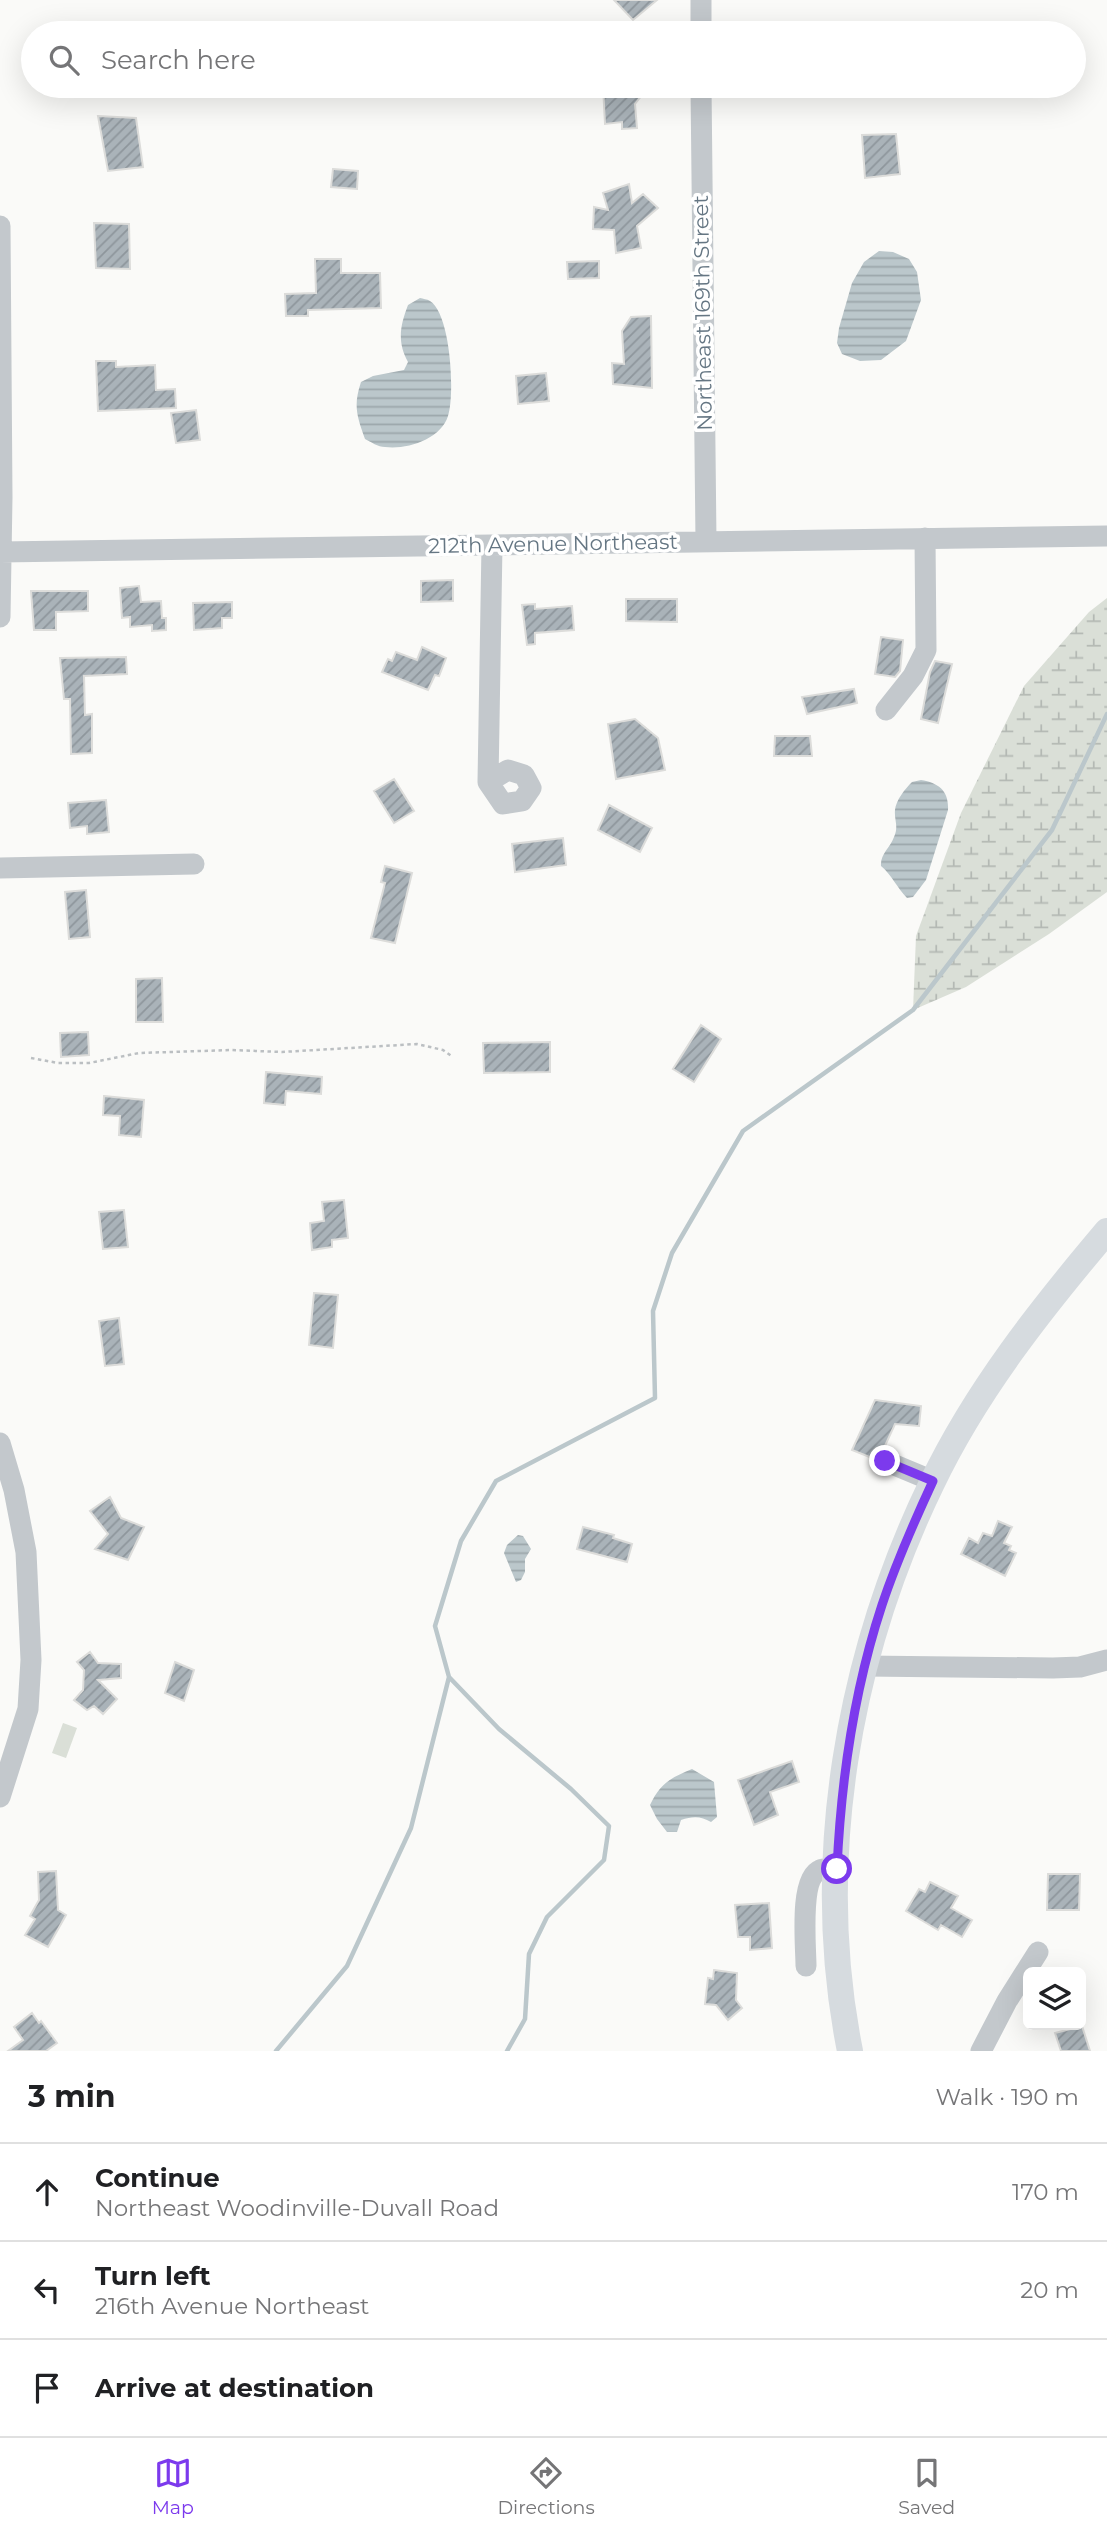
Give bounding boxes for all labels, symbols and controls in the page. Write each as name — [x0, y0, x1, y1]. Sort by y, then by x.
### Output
search box — [21, 21, 1086, 98]
icon: search — [45, 41, 83, 79]
text: Search here — [101, 44, 256, 76]
street label: Northeast 169th Street — [688, 195, 717, 431]
street label: 212th Avenue Northeast — [428, 529, 678, 558]
route end — [869, 1445, 900, 1476]
route start — [821, 1853, 852, 1884]
map controls — [1023, 1967, 1086, 2030]
button: layers — [1023, 1967, 1086, 2030]
text: 3 min — [28, 2078, 115, 2115]
text: Walk · 190 m — [935, 2083, 1079, 2111]
text: Continue — [95, 2162, 220, 2194]
icon: ahead — [28, 2173, 66, 2211]
text: 170 m — [1012, 2178, 1079, 2206]
text: Northeast Woodinville-Duvall Road — [95, 2194, 499, 2222]
text: Turn left — [95, 2260, 211, 2292]
icon: left — [28, 2271, 66, 2309]
text: 20 m — [1020, 2276, 1079, 2304]
text: 216th Avenue Northeast — [95, 2292, 369, 2320]
icon: arrive — [28, 2369, 66, 2407]
text: Arrive at destination — [95, 2372, 374, 2404]
tab: Map — [152, 2454, 194, 2519]
tab: Directions — [497, 2454, 595, 2519]
tab: Saved — [898, 2454, 955, 2519]

